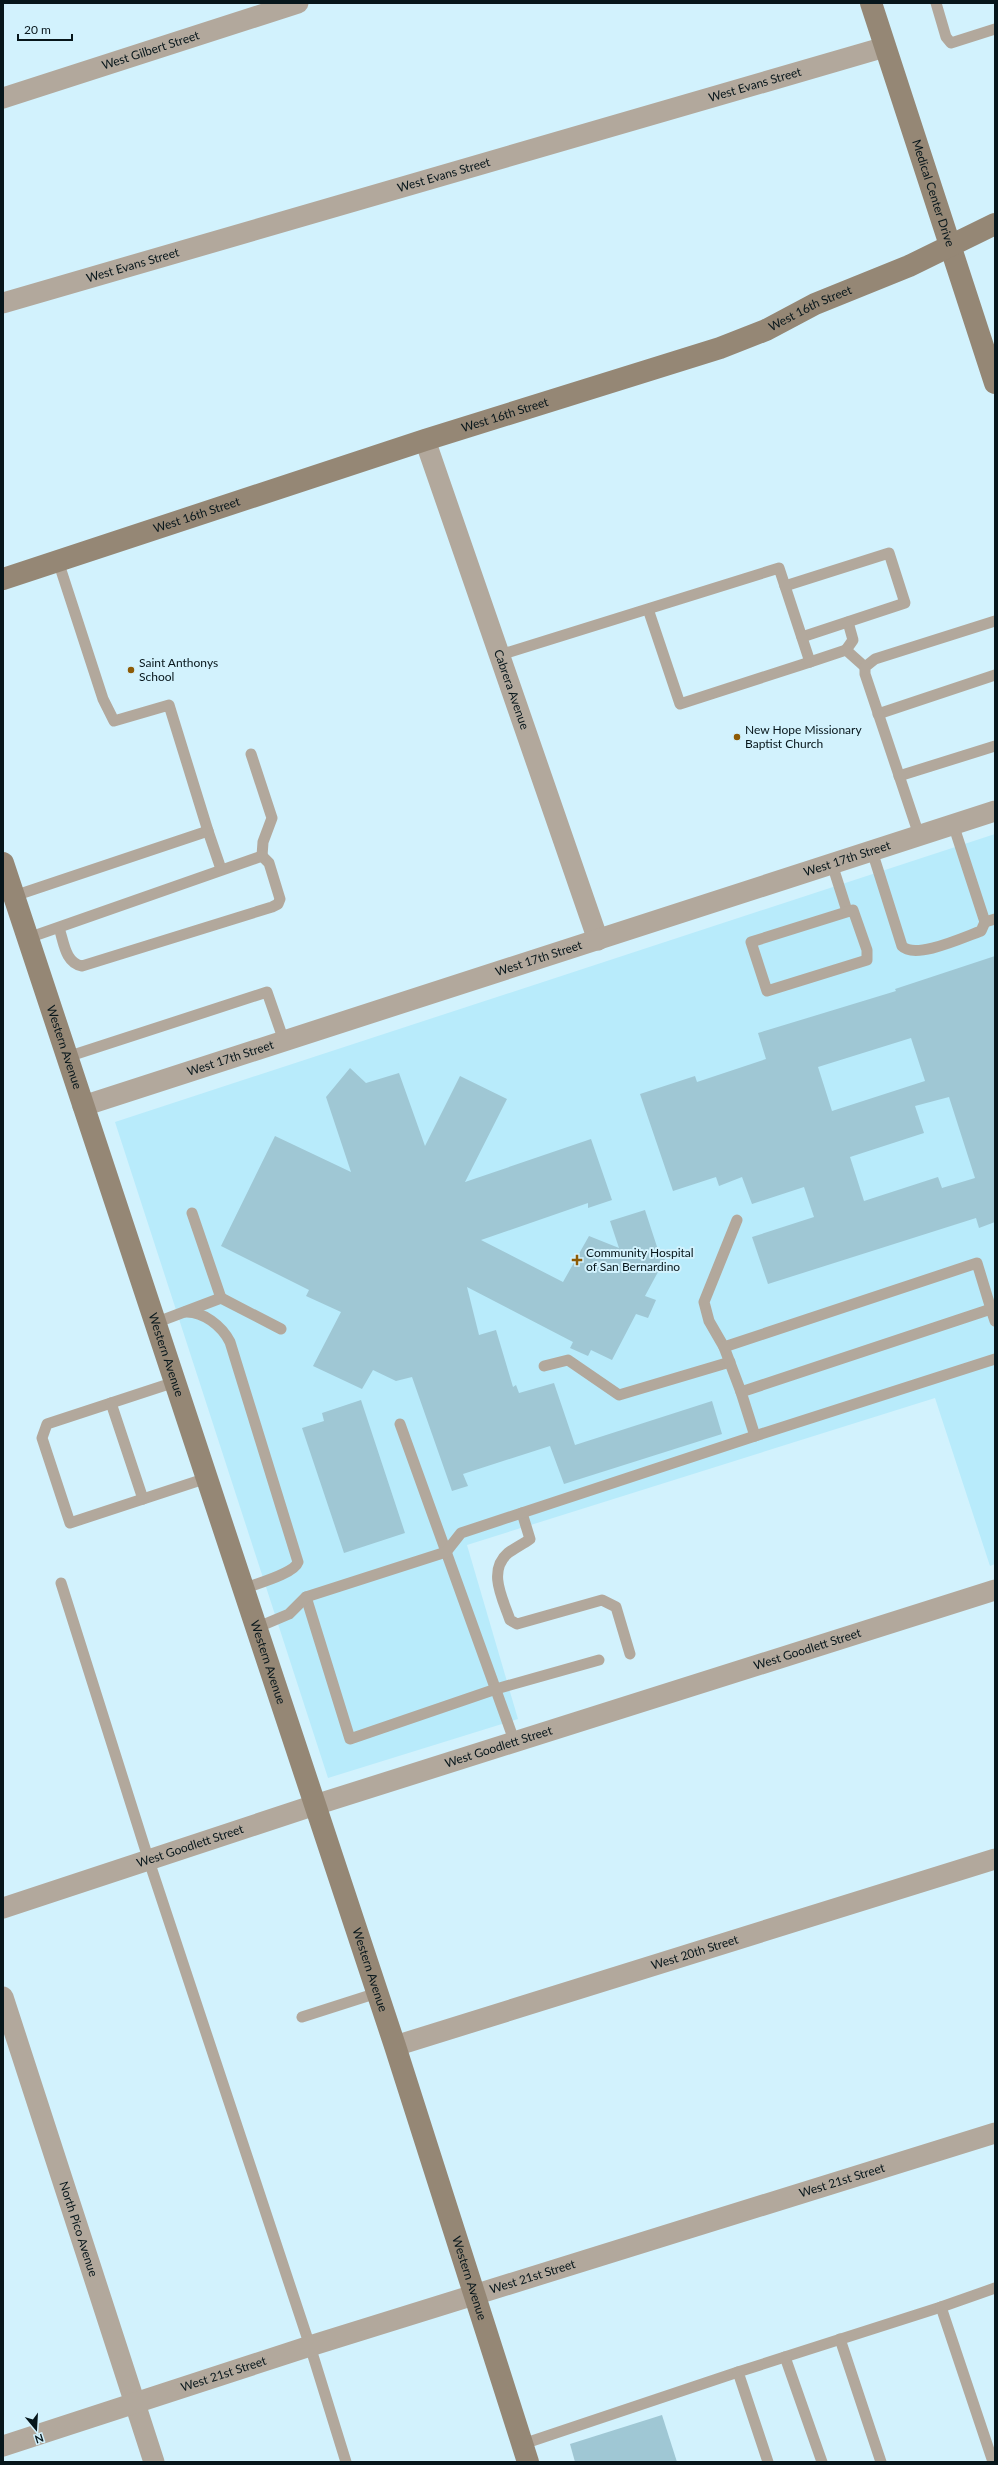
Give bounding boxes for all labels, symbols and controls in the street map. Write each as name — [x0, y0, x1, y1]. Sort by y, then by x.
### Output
scale bar — [18, 16, 72, 42]
text: 20 m — [24, 22, 51, 37]
street label: West Gilbert Street — [100, 27, 202, 73]
street label: West Evans Street — [707, 63, 804, 105]
street label: Medical Center Drive — [909, 137, 958, 249]
street label: West Evans Street — [395, 154, 493, 195]
street label: West Evans Street — [84, 244, 181, 285]
street label: West 16th Street — [766, 282, 854, 334]
street label: West 16th Street — [459, 394, 551, 435]
street label: West 16th Street — [151, 493, 243, 536]
street label: Cabrera Avenue — [491, 647, 533, 731]
place label: Saint Anthonys School — [139, 655, 218, 684]
marker: Saint Anthonys School — [126, 665, 136, 675]
place label: New Hope Missionary Baptist Church — [745, 722, 862, 751]
marker: New Hope Missionary Baptist Church — [732, 732, 742, 742]
street label: West 17th Street — [802, 837, 893, 879]
street label: West 17th Street — [493, 937, 585, 979]
street label: Western Avenue — [44, 1003, 85, 1091]
street label: West 17th Street — [185, 1037, 276, 1079]
place label: Community Hospital of San Bernardino — [586, 1245, 694, 1274]
marker: Community Hospital of San Bernardino — [571, 1254, 583, 1266]
street label: Western Avenue — [146, 1311, 187, 1398]
street label: Western Avenue — [247, 1618, 289, 1706]
street label: West Goodlett Street — [752, 1625, 863, 1673]
street label: West Goodlett Street — [443, 1722, 555, 1771]
street label: West Goodlett Street — [134, 1821, 246, 1870]
street label: Western Avenue — [349, 1926, 391, 2014]
street label: West 20th Street — [649, 1931, 741, 1973]
street label: West 21st Street — [797, 2160, 887, 2200]
street label: North Pico Avenue — [56, 2179, 101, 2278]
street label: Western Avenue — [449, 2234, 490, 2322]
street label: West 21st Street — [488, 2256, 578, 2297]
street label: West 21st Street — [179, 2353, 269, 2395]
north arrow — [16, 2409, 56, 2449]
text: N — [33, 2431, 45, 2446]

